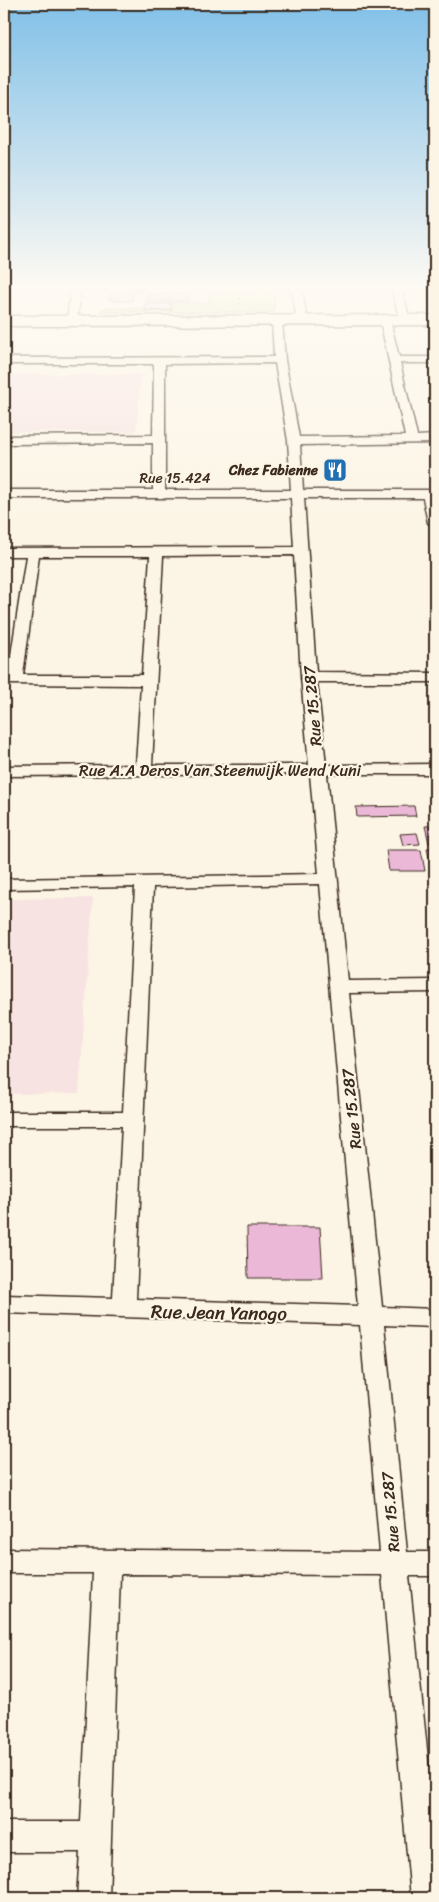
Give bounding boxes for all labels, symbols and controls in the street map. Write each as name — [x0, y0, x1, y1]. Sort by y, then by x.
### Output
restaurant icon: Chez Fabienne — [322, 457, 348, 483]
place label: Chez Fabienne — [228, 458, 319, 483]
street label: Rue 15.424 — [139, 466, 211, 491]
street label: Rue 15.287 — [294, 664, 330, 747]
street label: Rue A.A Deros Van Steenwijk Wend Kuni — [79, 756, 362, 785]
street label: Rue 15.287 — [333, 1067, 370, 1150]
street label: Rue Jean Yanogo — [151, 1295, 288, 1330]
street label: Rue 15.287 — [372, 1470, 408, 1553]

